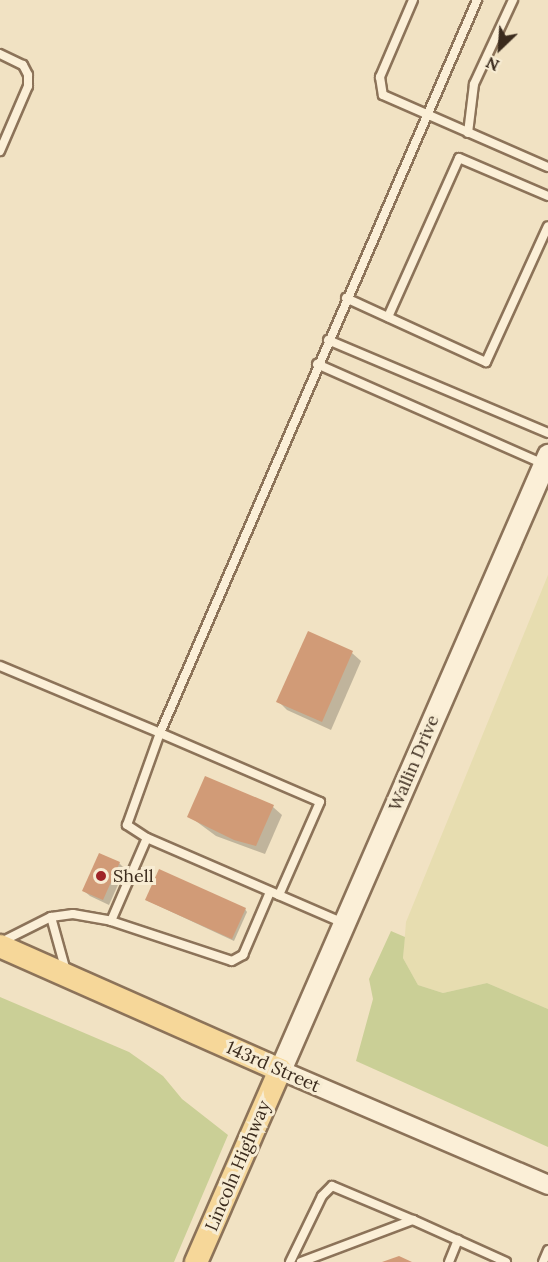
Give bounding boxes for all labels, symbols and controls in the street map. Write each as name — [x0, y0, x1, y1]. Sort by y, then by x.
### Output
north arrow — [470, 18, 530, 78]
text: N — [483, 53, 502, 76]
street label: Wallin Drive — [384, 712, 444, 814]
place label: Shell — [113, 865, 154, 887]
marker: Shell — [94, 869, 108, 883]
street label: 143rd Street — [223, 1037, 323, 1097]
street label: Lincoln Highway — [201, 1097, 275, 1235]

